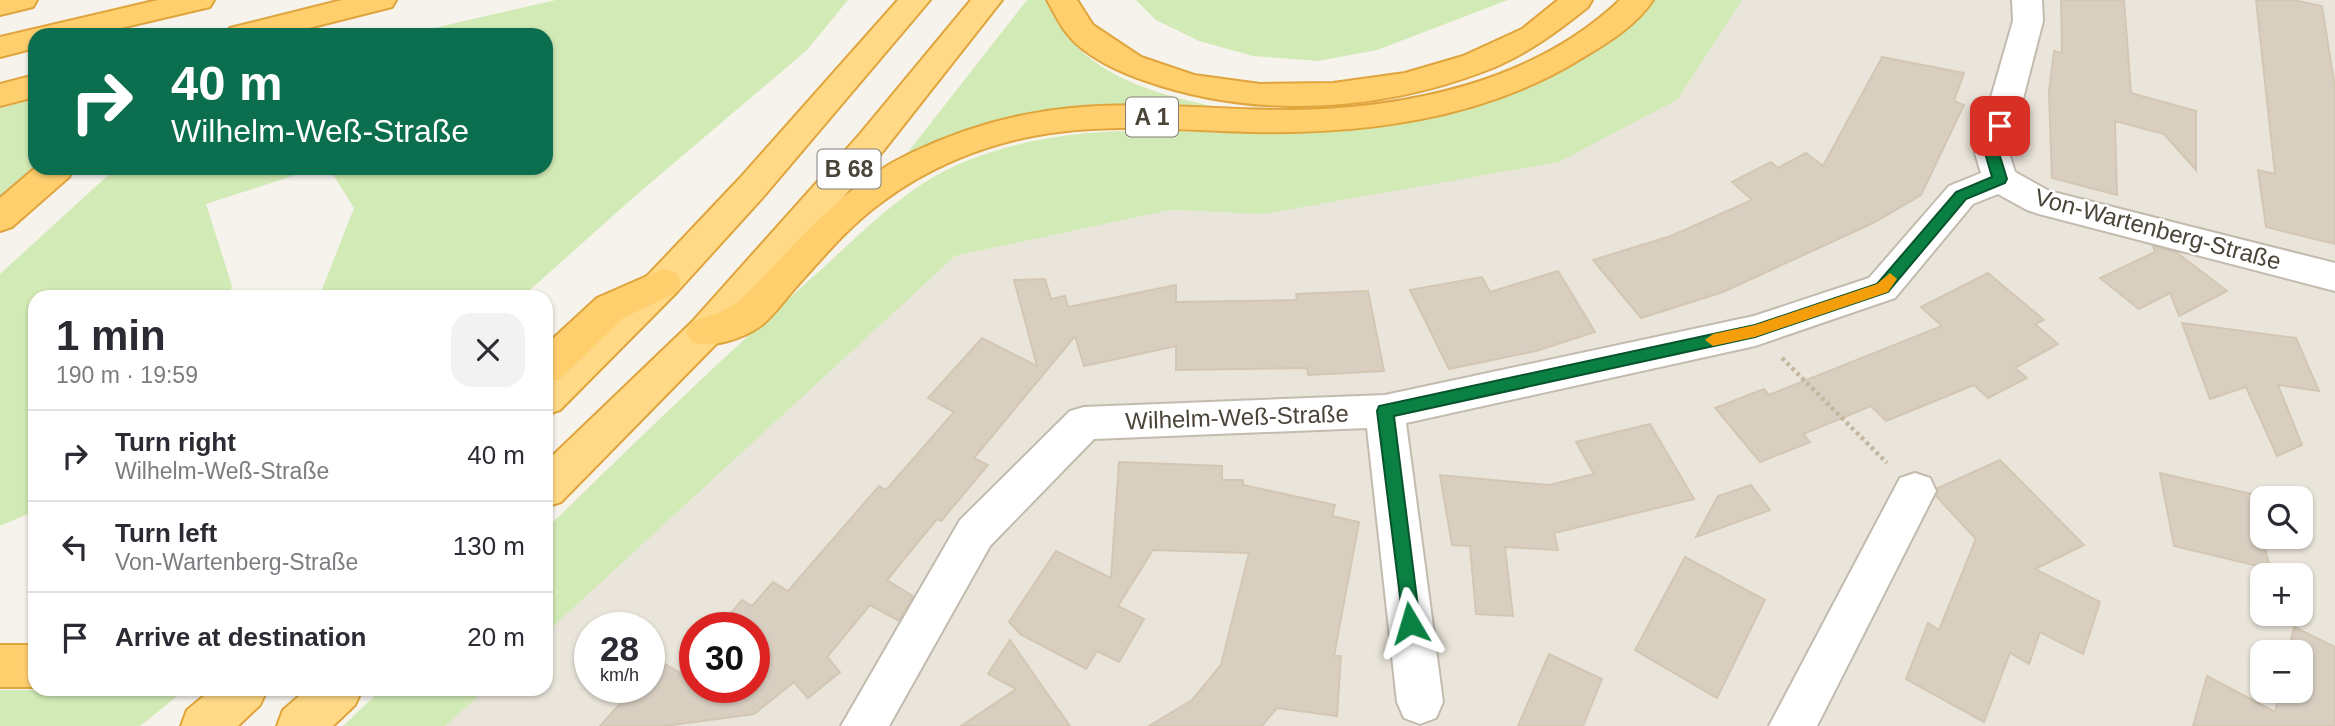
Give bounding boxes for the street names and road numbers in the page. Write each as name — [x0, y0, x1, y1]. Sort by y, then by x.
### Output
road number: A 1 — [1126, 98, 1178, 136]
road number: B 68 — [818, 150, 880, 188]
street label: Von-Wartenberg-Straße — [2032, 183, 2284, 275]
street label: Wilhelm-Weß-Straße — [1125, 400, 1349, 434]

